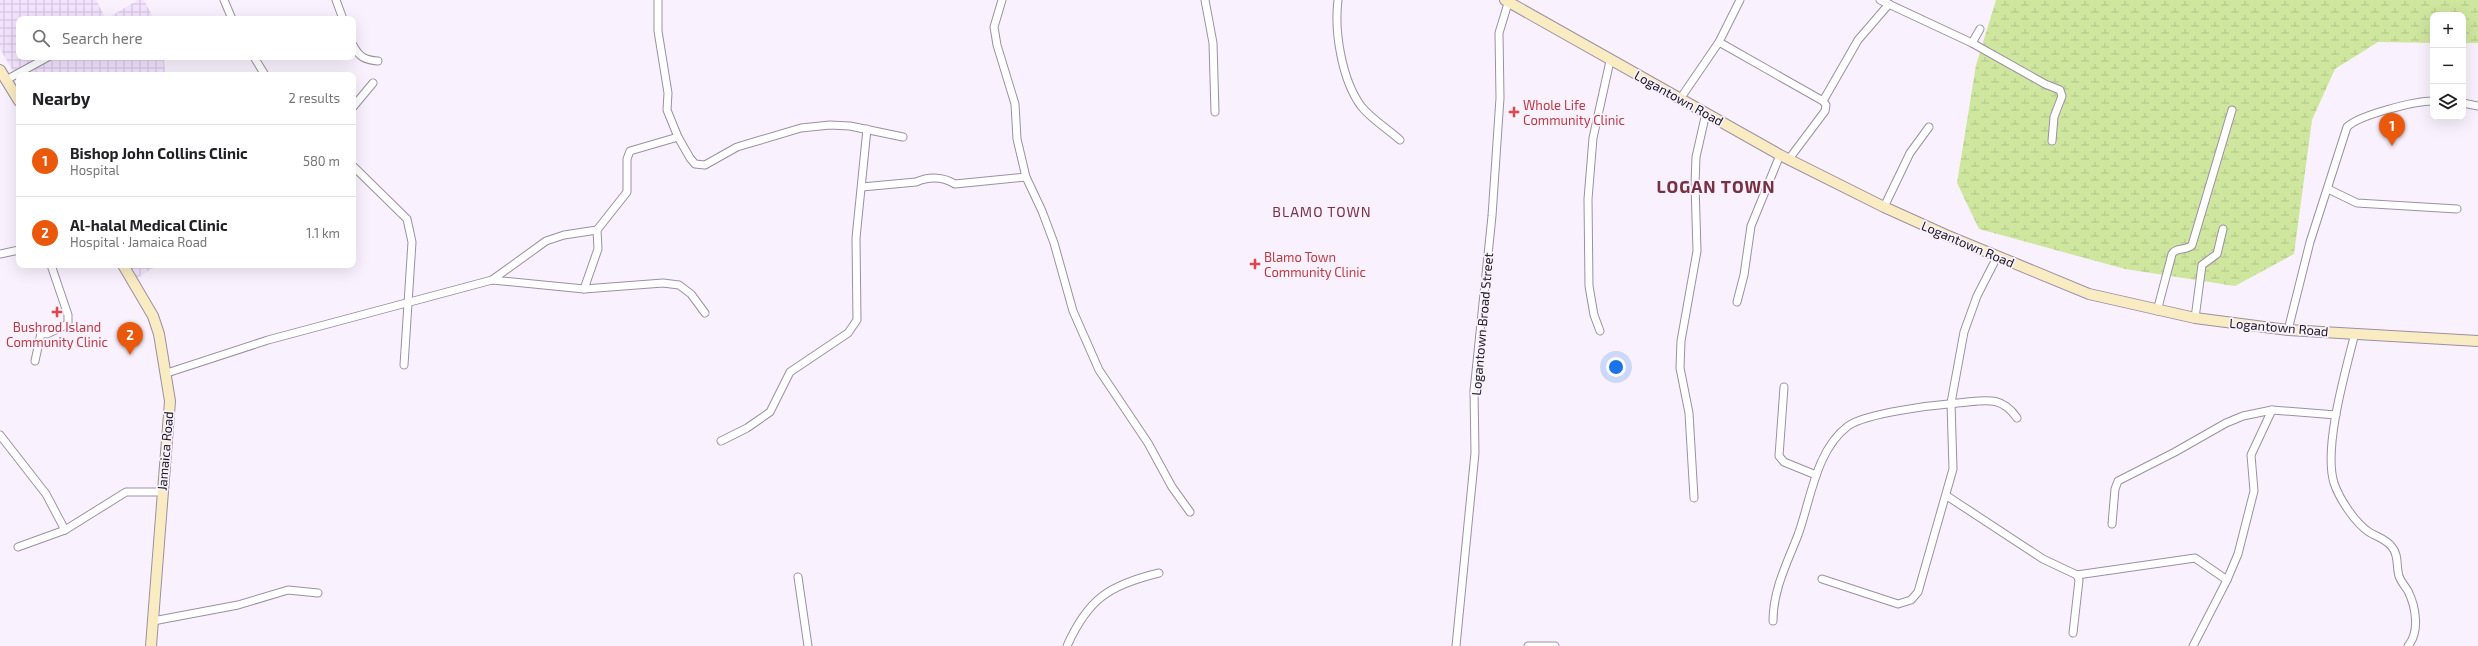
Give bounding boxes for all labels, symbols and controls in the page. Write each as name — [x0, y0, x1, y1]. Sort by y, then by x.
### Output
map controls — [2430, 12, 2466, 120]
button: + — [2430, 12, 2466, 48]
search box — [16, 16, 356, 60]
icon: search — [30, 27, 52, 49]
text: Search here — [62, 29, 143, 47]
button: − — [2430, 48, 2466, 84]
street label: Logantown Road — [1632, 67, 1726, 129]
button: layers — [2430, 84, 2466, 120]
text: Nearby — [32, 88, 90, 108]
text: 2 results — [288, 90, 340, 106]
place label: Whole Life Community Clinic — [1523, 97, 1625, 128]
marker: Whole Life Community Clinic — [1508, 106, 1520, 118]
pin: 1 — [2379, 113, 2405, 146]
text: Bishop John Collins Clinic — [70, 144, 248, 162]
text: 1 — [42, 153, 48, 169]
text: 580 m — [303, 153, 340, 169]
text: Hospital — [70, 162, 119, 178]
district label: LOGAN TOWN — [1657, 176, 1775, 196]
district label: BLAMO TOWN — [1272, 203, 1372, 220]
text: Al-halal Medical Clinic — [70, 216, 228, 234]
street label: Logantown Road — [1919, 217, 2017, 271]
text: 2 — [41, 225, 49, 241]
text: 1.1 km — [306, 225, 340, 241]
text: Hospital · Jamaica Road — [70, 234, 207, 250]
place label: Blamo Town Community Clinic — [1264, 249, 1366, 280]
street label: Logantown Broad Street — [1468, 252, 1496, 396]
marker: Blamo Town Community Clinic — [1249, 258, 1261, 270]
marker: Bushrod Island Community Clinic — [51, 306, 63, 318]
street label: Logantown Road — [2229, 315, 2329, 339]
place label: Bushrod Island Community Clinic — [6, 319, 108, 350]
pin: 2 — [117, 322, 143, 355]
your location — [1606, 357, 1626, 377]
street label: Jamaica Road — [154, 411, 176, 491]

